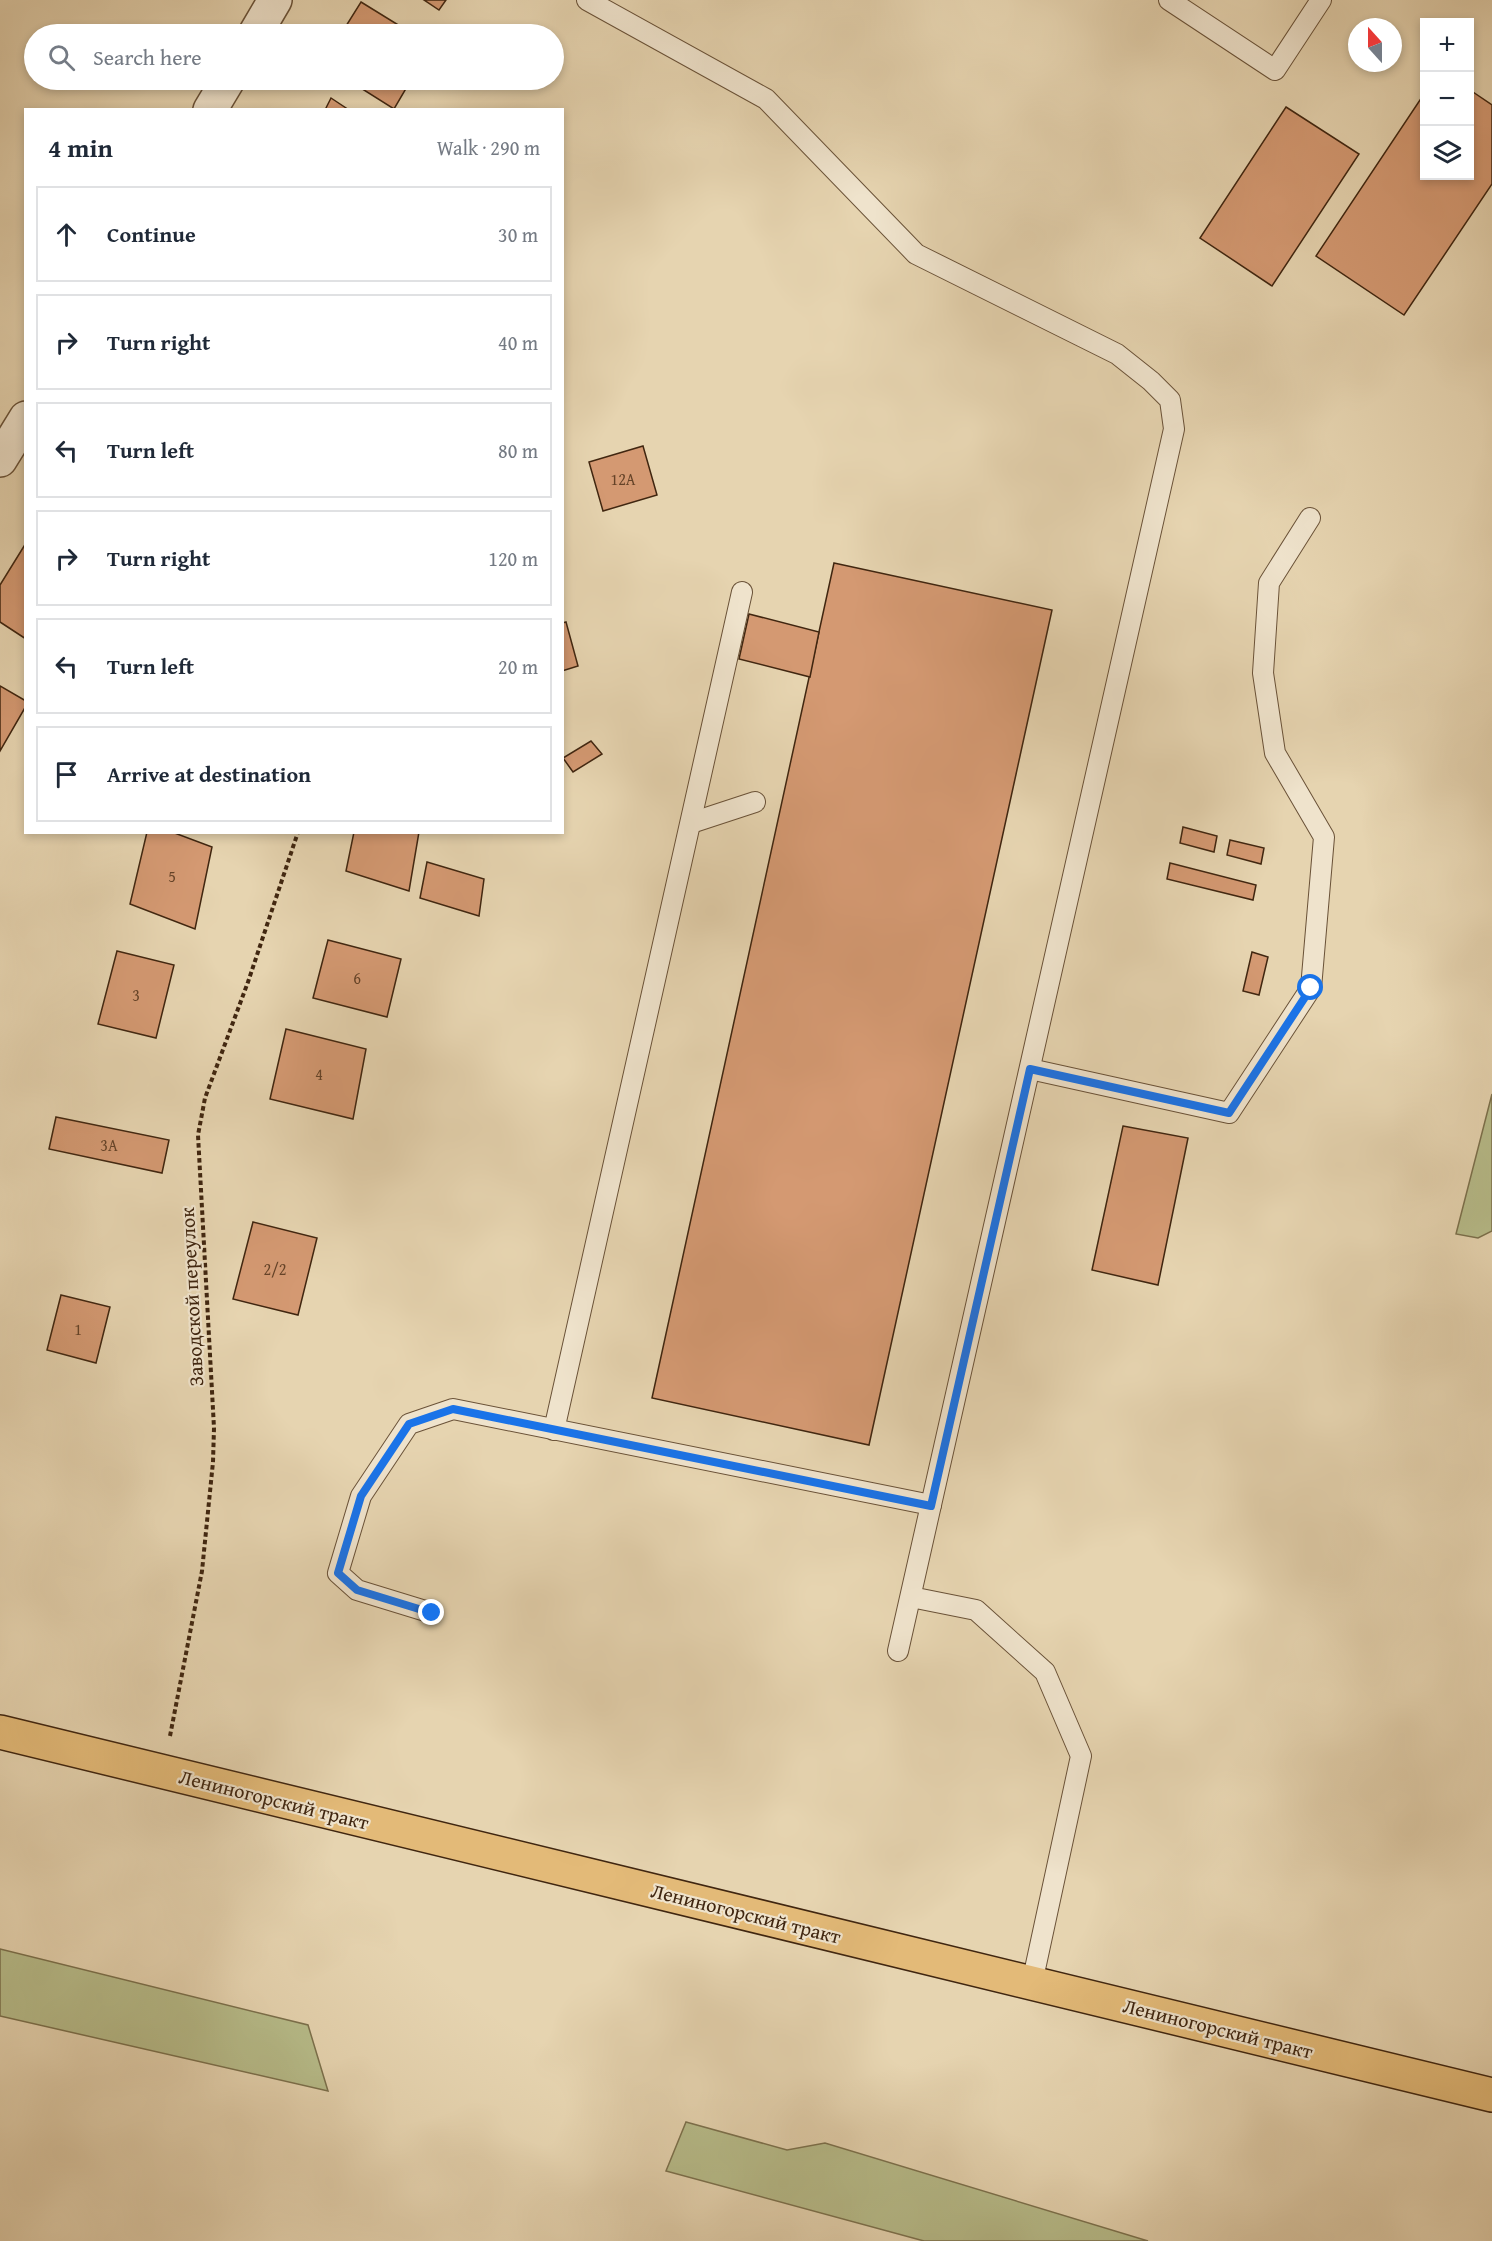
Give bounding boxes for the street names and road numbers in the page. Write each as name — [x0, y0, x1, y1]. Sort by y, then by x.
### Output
street label: Заводской переулок — [172, 1206, 210, 1387]
street label: Лениногорский тракт — [176, 1761, 372, 1837]
street label: Лениногорский тракт — [648, 1875, 844, 1951]
street label: Лениногорский тракт — [1120, 1990, 1316, 2066]

